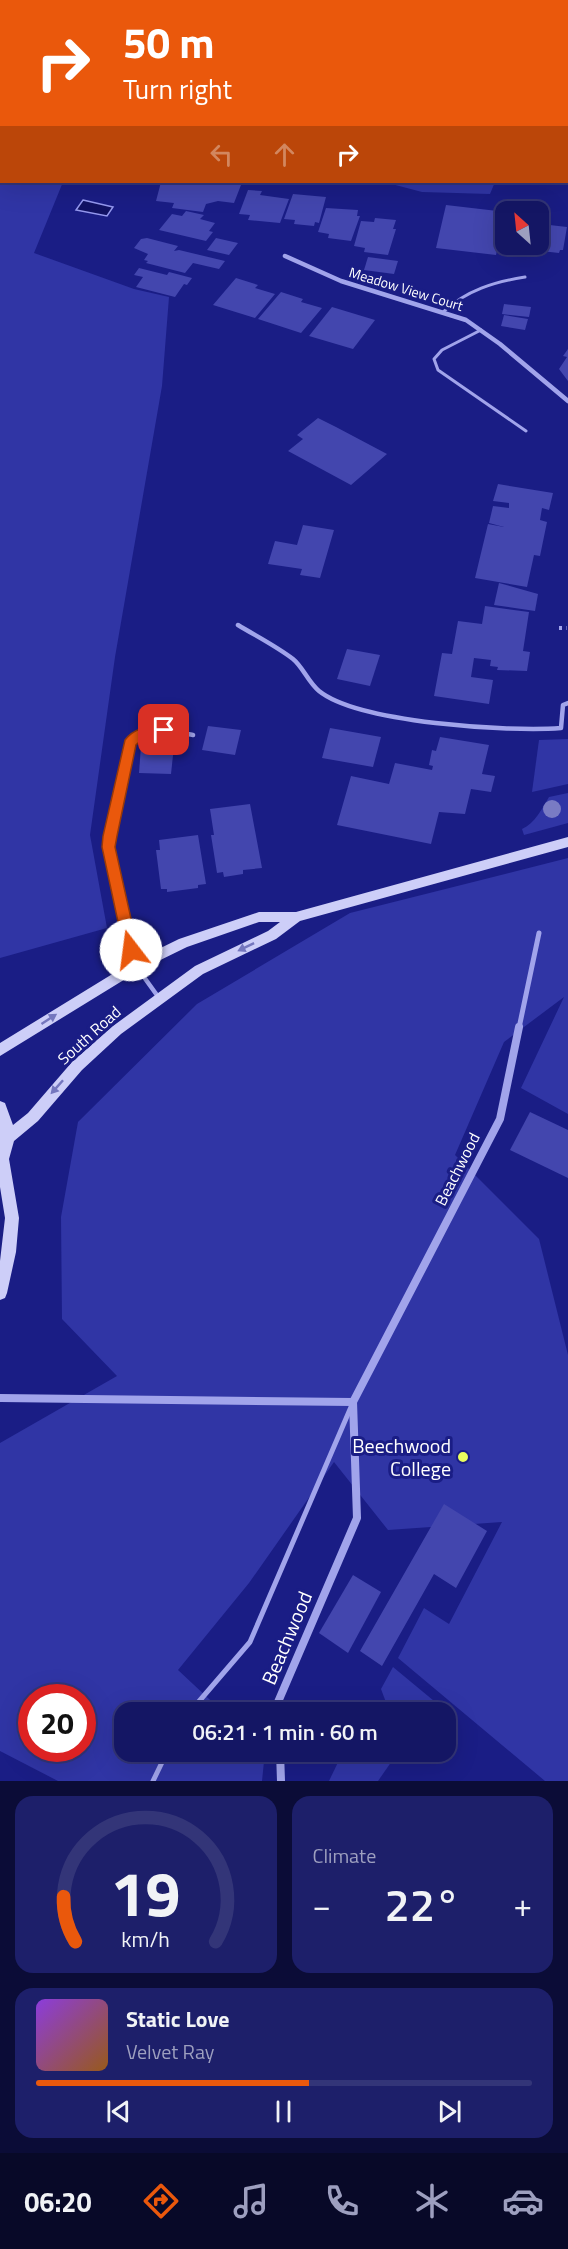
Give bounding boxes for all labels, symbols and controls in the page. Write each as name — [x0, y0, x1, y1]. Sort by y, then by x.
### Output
text: 50 m — [123, 10, 215, 74]
icon: right — [24, 24, 102, 102]
text: Turn right — [123, 68, 232, 109]
icon: left — [205, 138, 238, 171]
icon: ahead — [268, 138, 301, 171]
icon: right — [331, 138, 364, 171]
north arrow — [495, 201, 549, 255]
map controls — [495, 201, 549, 255]
street label: Meadow View Court — [347, 261, 466, 316]
pin — [138, 704, 189, 755]
icon: arrive — [147, 713, 180, 746]
position arrow — [99, 918, 163, 982]
one-way arrow — [238, 943, 255, 952]
street label: South Road — [52, 1000, 126, 1070]
one-way arrow — [41, 1013, 58, 1024]
one-way arrow — [50, 1080, 64, 1095]
street label: Beachwood — [428, 1128, 486, 1210]
place label: Beechwood College — [352, 1430, 451, 1484]
marker: Beechwood College — [456, 1450, 470, 1464]
street label: Beachwood — [253, 1586, 320, 1689]
speed limit sign: 20 — [18, 1684, 96, 1762]
text: 06:21 · 1 min · 60 m — [192, 1715, 378, 1749]
text: Climate — [313, 1840, 376, 1871]
text: 19 — [111, 1845, 181, 1940]
text: 22° — [384, 1870, 460, 1938]
text: − — [313, 1880, 331, 1930]
text: + — [514, 1880, 532, 1930]
text: km/h — [121, 1923, 170, 1955]
text: Static Love — [126, 2002, 229, 2036]
text: Velvet Ray — [126, 2036, 215, 2067]
icon: previous — [102, 2095, 135, 2128]
icon: pause — [267, 2095, 300, 2128]
icon: next — [433, 2095, 466, 2128]
icon: directions — [140, 2180, 182, 2222]
icon: music — [230, 2180, 272, 2222]
icon: phone — [321, 2180, 363, 2222]
icon: climate — [411, 2180, 453, 2222]
icon: car — [502, 2180, 544, 2222]
text: 06:20 — [24, 2181, 92, 2222]

